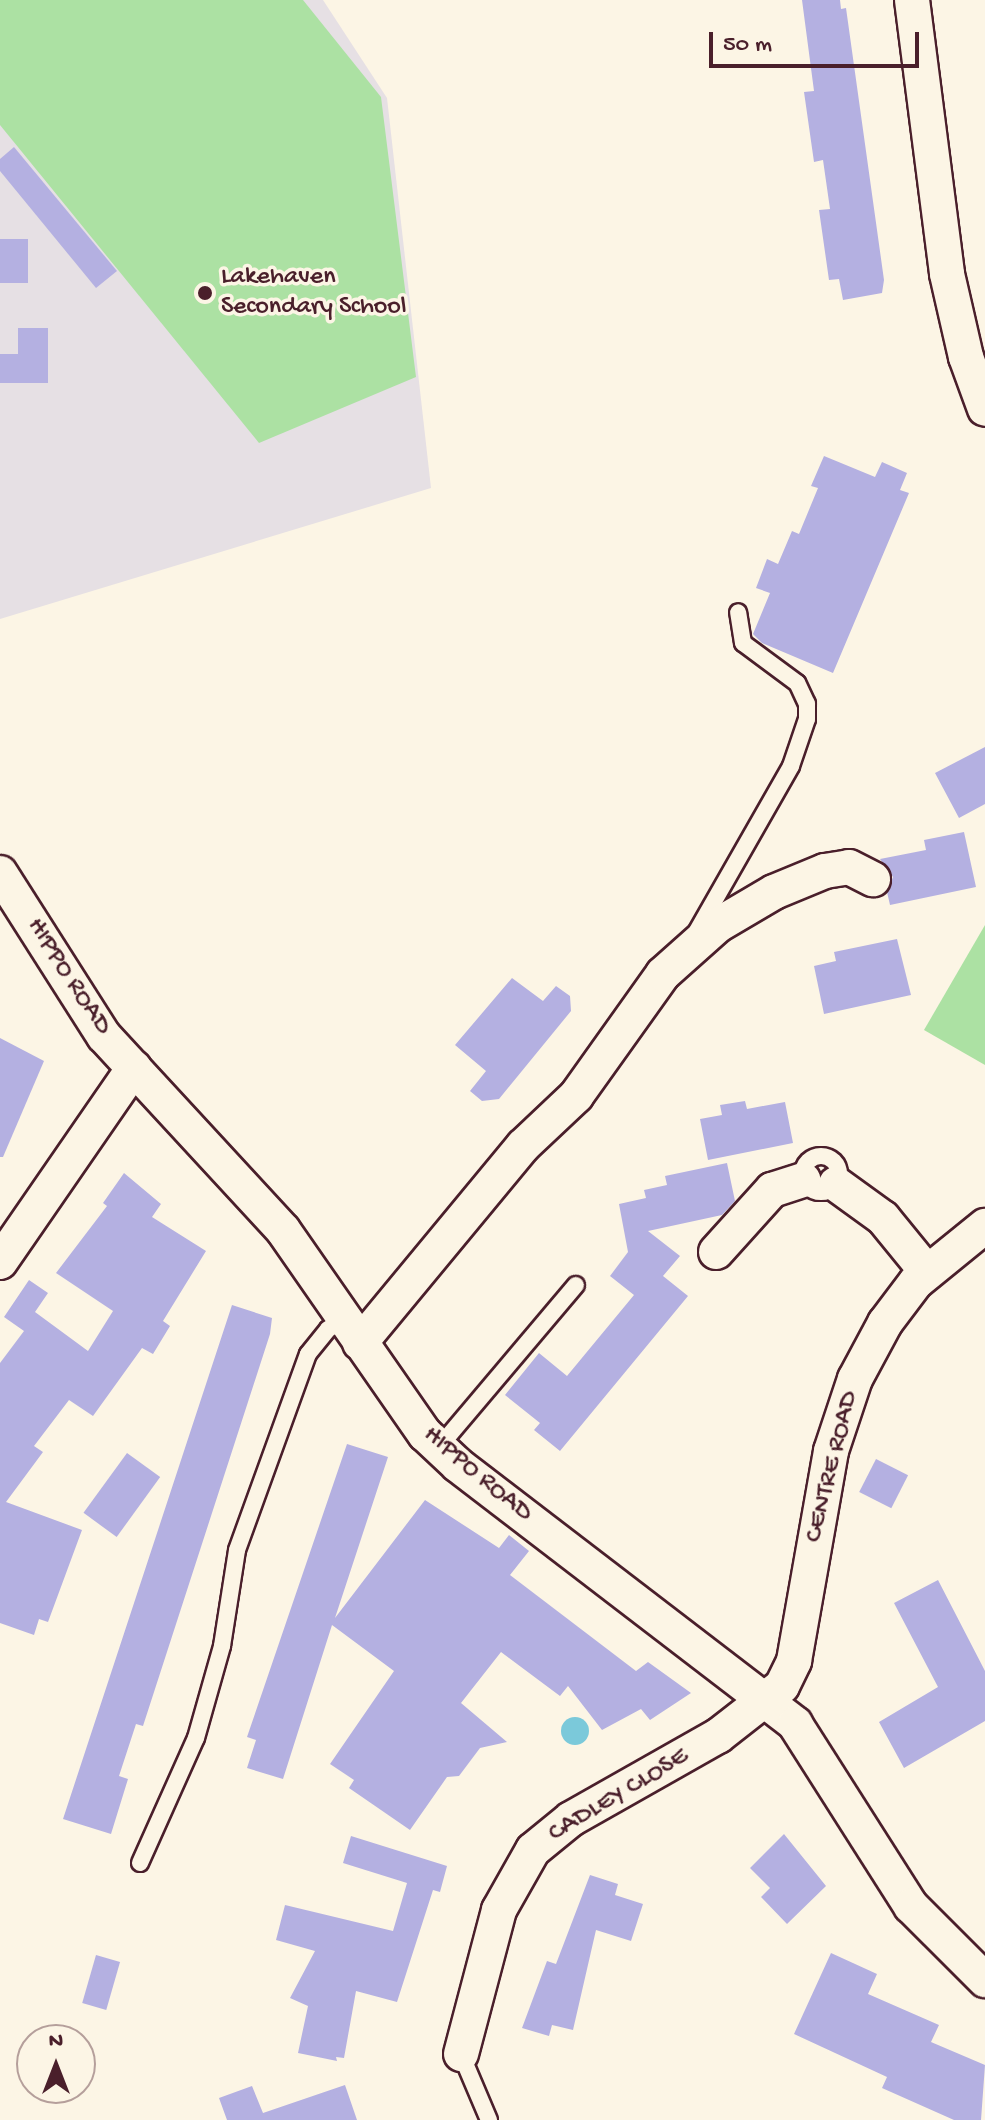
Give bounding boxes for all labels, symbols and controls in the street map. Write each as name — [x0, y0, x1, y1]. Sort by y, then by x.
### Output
scale bar — [713, 16, 923, 66]
text: 50 m — [723, 31, 772, 60]
place label: Lakehaven Secondary School — [221, 262, 407, 324]
marker: Lakehaven Secondary School — [196, 284, 214, 302]
street label: HIPPO ROAD — [19, 913, 117, 1041]
street label: CENTRE ROAD — [799, 1388, 867, 1546]
street label: HIPPO ROAD — [416, 1420, 538, 1530]
street label: CADLEY CLOSE — [543, 1742, 695, 1850]
north arrow — [16, 2024, 96, 2104]
text: N — [49, 2029, 63, 2055]

